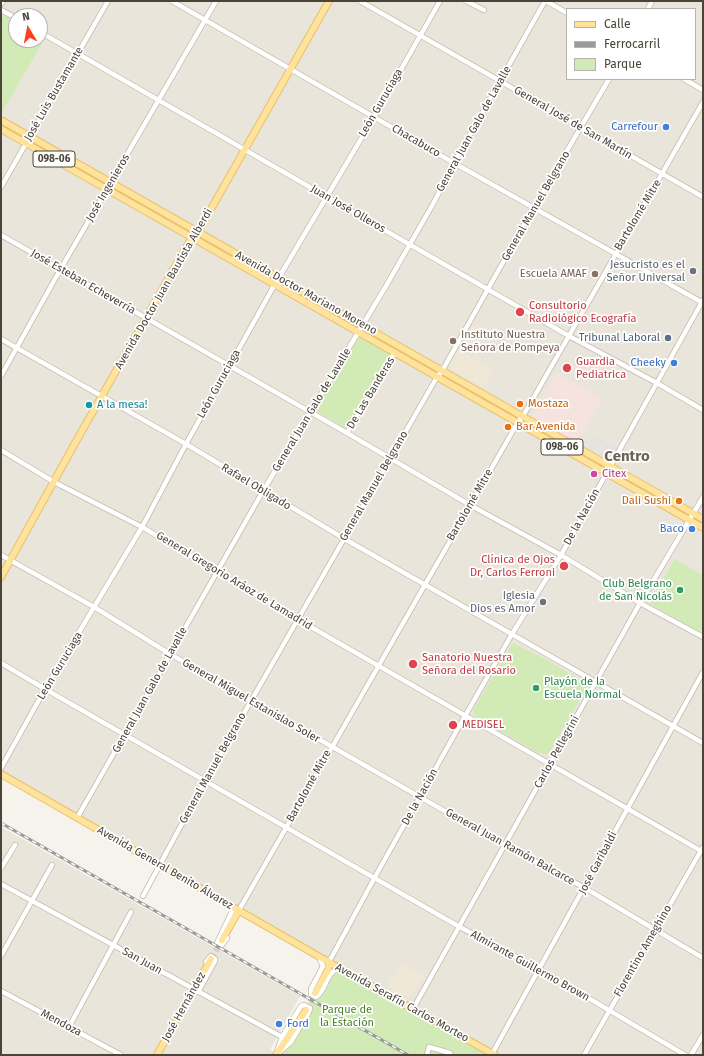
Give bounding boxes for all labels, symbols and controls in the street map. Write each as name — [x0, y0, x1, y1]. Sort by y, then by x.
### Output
north arrow — [8, 8, 48, 48]
legend — [566, 8, 696, 80]
text: N — [21, 10, 31, 24]
text: Calle — [604, 17, 631, 31]
text: Ferrocarril — [604, 37, 660, 51]
street label: José Luis Bustamante — [22, 45, 86, 143]
text: Parque — [604, 57, 642, 71]
street label: General Juan Galo de Lavalle — [434, 64, 514, 194]
street label: León Guruciaga — [356, 66, 406, 140]
street label: General José de San Martín — [512, 84, 634, 162]
place label: Carrefour — [611, 120, 658, 134]
street label: Chacabuco — [389, 122, 443, 160]
marker: Carrefour — [661, 122, 671, 132]
street label: General Manuel Belgrano — [499, 149, 573, 263]
road number: 098-06 — [33, 151, 75, 167]
street label: José Ingenieros — [83, 152, 133, 224]
street label: Bartolomé Mitre — [612, 177, 664, 253]
street label: Juan José Olleros — [308, 182, 388, 236]
street label: Avenida Doctor Juan Bautista Alberdi — [112, 206, 216, 372]
street label: José Esteban Echeverría — [28, 247, 138, 317]
street label: Avenida Doctor Mariano Moreno — [233, 248, 379, 338]
place label: Jesucristo es el Señor Universal — [607, 258, 685, 284]
marker: Jesucristo es el Señor Universal — [688, 266, 698, 276]
place label: Escuela AMAF — [520, 267, 587, 281]
marker: Escuela AMAF — [590, 269, 600, 279]
place label: Consultorio Radiológico Ecografía — [529, 299, 637, 325]
marker: Consultorio Radiológico Ecografía — [514, 306, 526, 318]
place label: Instituto Nuestra Señora de Pompeya — [461, 328, 560, 354]
place label: Tribunal Laboral — [579, 331, 660, 345]
marker: Tribunal Laboral — [663, 333, 673, 343]
marker: Instituto Nuestra Señora de Pompeya — [448, 336, 458, 346]
street label: General Juan Galo de Lavalle — [270, 346, 354, 474]
street label: León Guruciaga — [195, 347, 243, 421]
street label: De Las Banderas — [344, 355, 398, 431]
place label: Guardia Pediatrica — [576, 355, 626, 381]
place label: Cheeky — [630, 356, 666, 370]
marker: Cheeky — [669, 358, 679, 368]
marker: Guardia Pediatrica — [561, 362, 573, 374]
place label: Mostaza — [528, 397, 569, 411]
place label: A la mesa! — [97, 398, 147, 412]
marker: Mostaza — [515, 399, 525, 409]
marker: A la mesa! — [84, 400, 94, 410]
place label: Bar Avenida — [516, 420, 576, 434]
marker: Bar Avenida — [503, 422, 513, 432]
street label: General Manuel Belgrano — [337, 429, 411, 543]
road number: 098-06 — [541, 439, 583, 455]
district label: Centro — [604, 448, 650, 466]
street label: Rafael Obligado — [219, 461, 293, 513]
street label: Bartolomé Mitre — [444, 467, 496, 543]
place label: Citex — [602, 467, 626, 481]
marker: Citex — [589, 469, 599, 479]
street label: De la Nación — [561, 486, 603, 548]
place label: Dali Sushi — [622, 494, 671, 508]
marker: Dali Sushi — [674, 496, 684, 506]
place label: Baco — [660, 522, 684, 536]
marker: Baco — [687, 524, 697, 534]
street label: General Gregorio Aráoz de Lamadrid — [154, 529, 314, 633]
place label: Clínica de Ojos Dr, Carlos Ferroni — [470, 553, 555, 579]
marker: Clínica de Ojos Dr, Carlos Ferroni — [558, 560, 570, 572]
place label: Club Belgrano de San Nicolás — [599, 577, 672, 603]
marker: Club Belgrano de San Nicolás — [675, 585, 685, 595]
place label: Iglesia Dios es Amor — [470, 589, 535, 615]
marker: Iglesia Dios es Amor — [538, 597, 548, 607]
street label: General Juan Galo de Lavalle — [110, 625, 190, 755]
street label: León Guruciaga — [35, 630, 85, 702]
place label: Sanatorio Nuestra Señora del Rosario — [422, 651, 516, 677]
street label: General Miguel Estanislao Soler — [180, 656, 322, 746]
marker: Sanatorio Nuestra Señora del Rosario — [407, 658, 419, 670]
place label: Playón de la Escuela Normal — [544, 675, 621, 701]
marker: Playón de la Escuela Normal — [531, 683, 541, 693]
street label: General Manuel Belgrano — [177, 710, 249, 826]
street label: Carlos Pellegrini — [532, 713, 582, 791]
place label: MEDISEL — [462, 718, 504, 732]
marker: MEDISEL — [447, 719, 459, 731]
street label: Bartolomé Mitre — [284, 748, 334, 824]
street label: De la Nación — [399, 766, 441, 828]
street label: General Juan Ramón Balcarce — [443, 806, 577, 888]
street label: Avenida General Benito Álvarez — [95, 824, 235, 912]
street label: José Garibaldi — [576, 829, 620, 897]
street label: Florentino Ameghino — [611, 903, 675, 999]
street label: Almirante Guillermo Brown — [468, 928, 592, 1004]
street label: San Juan — [120, 945, 164, 977]
street label: Avenida Serafín Carlos Morteo — [333, 961, 471, 1045]
street label: José Hernández — [159, 970, 209, 1044]
park label: Parque de la Estación — [320, 1003, 374, 1029]
street label: Mendoza — [38, 1007, 84, 1039]
place label: Ford — [287, 1017, 309, 1031]
marker: Ford — [274, 1019, 284, 1029]

